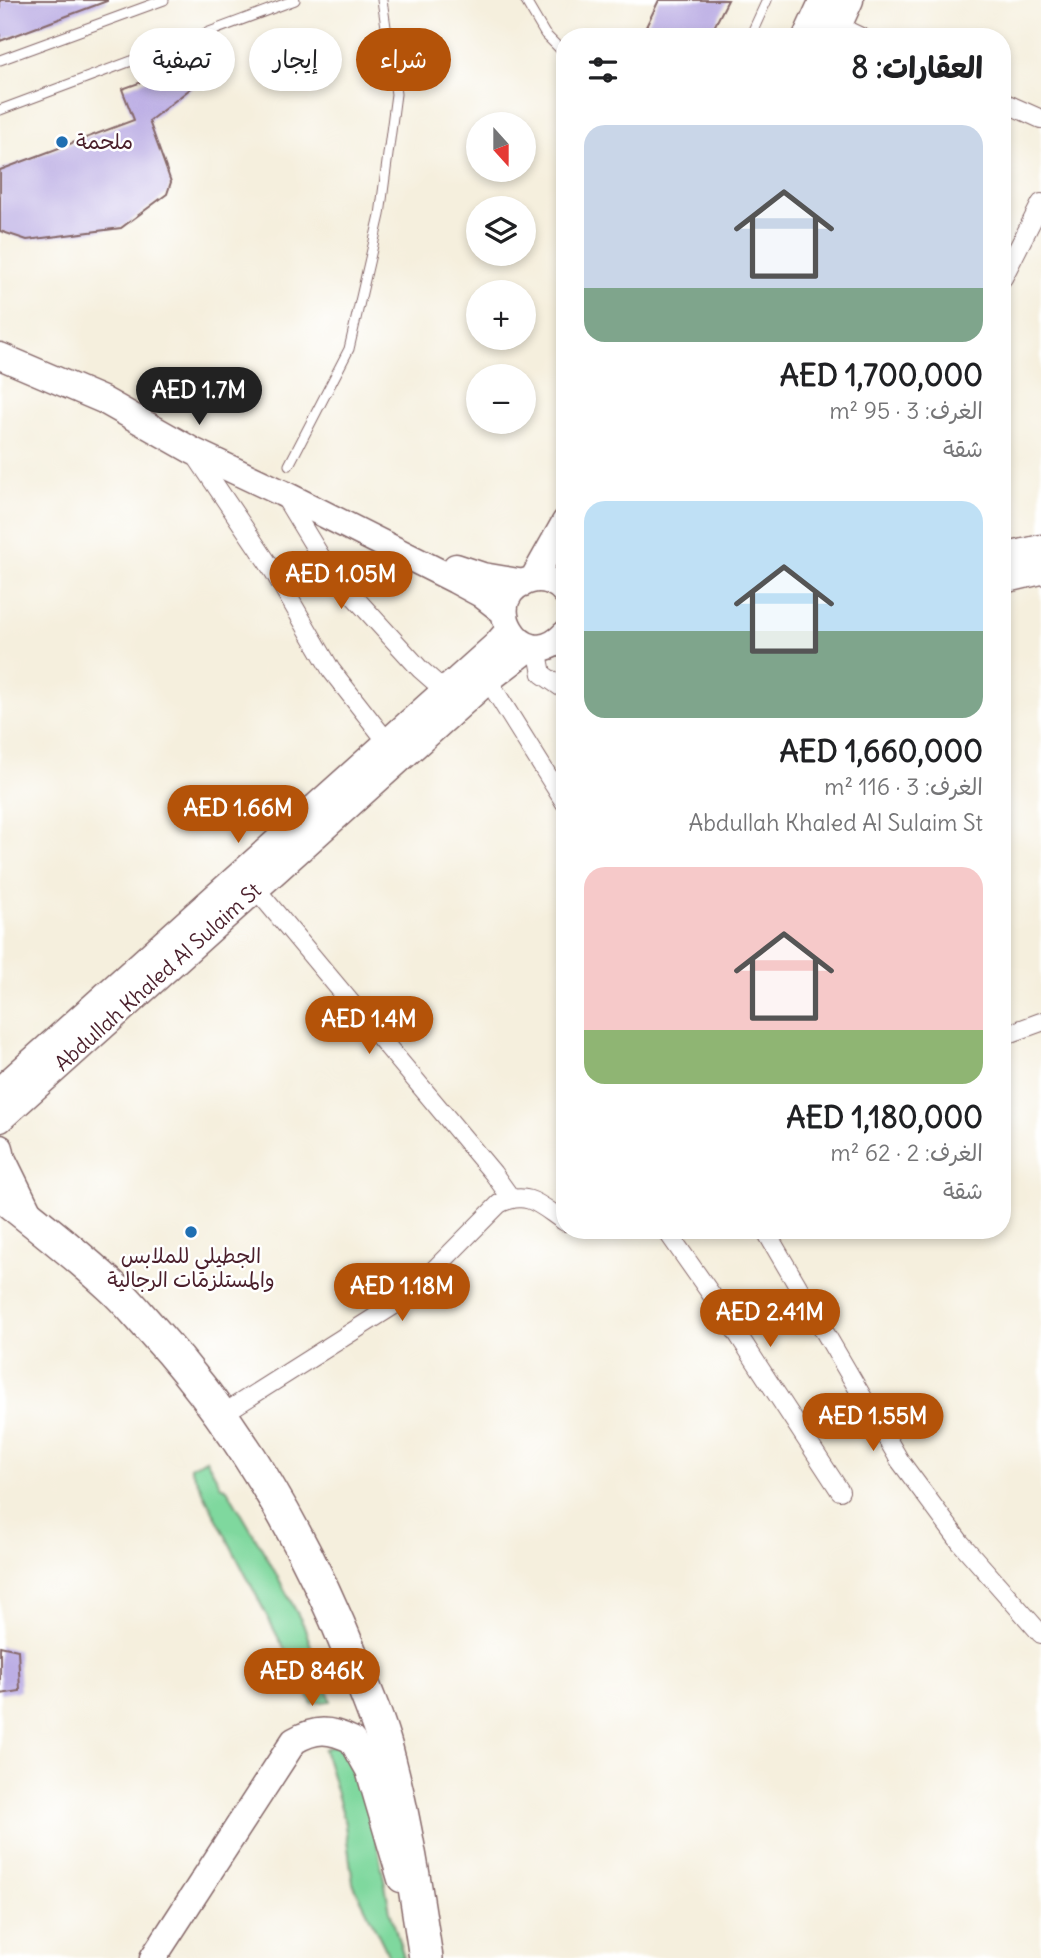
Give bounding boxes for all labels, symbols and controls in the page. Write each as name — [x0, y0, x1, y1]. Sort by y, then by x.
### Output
chip: تصفية — [129, 28, 235, 91]
chip: إيجار — [249, 28, 342, 91]
chip: شراء — [356, 28, 451, 91]
text: العقارات: 8 — [851, 48, 983, 86]
icon: filters — [584, 51, 622, 89]
north arrow — [466, 112, 536, 182]
map controls — [466, 112, 536, 434]
place label: ملحمة — [76, 128, 133, 155]
marker: ملحمة — [54, 134, 70, 150]
icon: home — [721, 171, 847, 297]
button: layers — [466, 196, 536, 266]
button: + — [466, 280, 536, 350]
text: AED 1,700,000 — [780, 356, 983, 394]
button: − — [466, 364, 536, 434]
pin: AED 1.7M — [127, 368, 271, 427]
text: AED 1.7M — [152, 375, 246, 404]
text: الغرف: 3 · 95 m² — [829, 396, 983, 425]
text: شقة — [943, 434, 983, 463]
icon: home — [721, 546, 847, 672]
pin: AED 1.05M — [261, 552, 421, 611]
text: AED 1.05M — [286, 559, 397, 588]
text: AED 1,660,000 — [780, 732, 983, 770]
text: الغرف: 3 · 116 m² — [824, 772, 983, 801]
pin: AED 1.66M — [158, 786, 318, 845]
text: AED 1.66M — [183, 793, 293, 822]
text: Abdullah Khaled Al Sulaim St — [688, 808, 983, 837]
street label: Abdullah Khaled Al Sulaim St — [49, 877, 267, 1077]
icon: home — [721, 913, 847, 1039]
pin: AED 1.4M — [297, 996, 441, 1056]
text: AED 1.4M — [321, 1004, 417, 1033]
text: AED 1,180,000 — [786, 1098, 983, 1136]
text: الغرف: 2 · 62 m² — [830, 1138, 983, 1167]
text: شقة — [943, 1176, 983, 1205]
marker: الجطيلي للملابس والمستلزمات الرجالية — [183, 1224, 199, 1240]
place label: الجطيلي للملابس والمستلزمات الرجالية — [107, 1242, 275, 1293]
pin: AED 1.18M — [322, 1264, 482, 1323]
text: AED 1.18M — [350, 1271, 454, 1300]
pin: AED 2.41M — [690, 1290, 850, 1349]
text: AED 2.41M — [716, 1297, 824, 1326]
pin: AED 1.55M — [793, 1394, 953, 1453]
text: AED 1.55M — [818, 1401, 928, 1430]
pin: AED 846K — [240, 1648, 384, 1708]
text: AED 846K — [260, 1656, 364, 1685]

